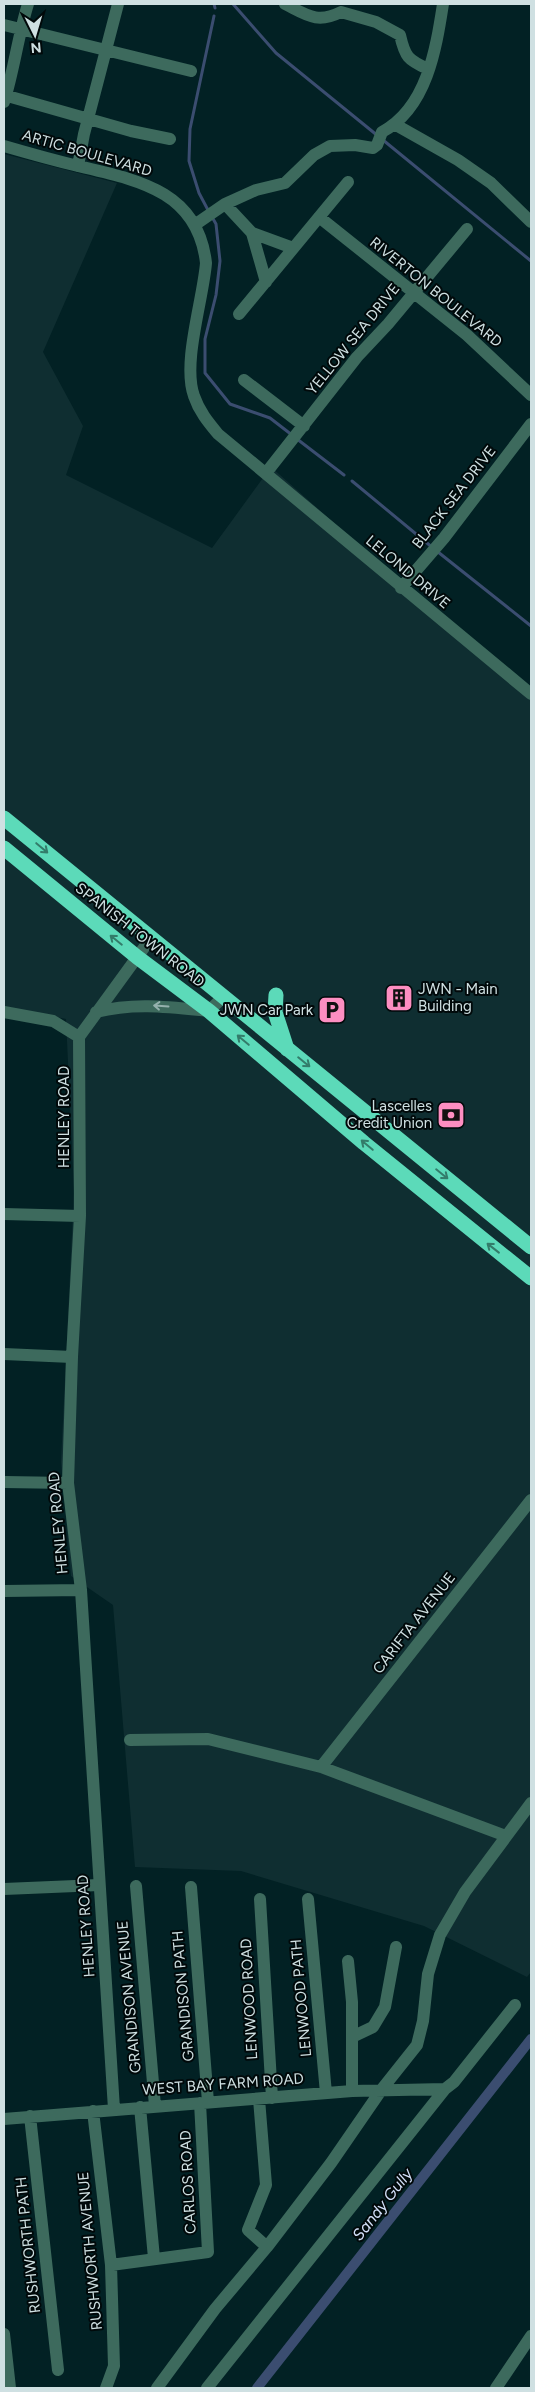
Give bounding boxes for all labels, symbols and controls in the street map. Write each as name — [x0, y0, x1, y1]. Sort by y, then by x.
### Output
north arrow — [10, 10, 60, 60]
text: N — [30, 39, 42, 56]
street label: ARTIC BOULEVARD — [20, 126, 154, 180]
street label: RIVERTON BOULEVARD — [366, 233, 506, 351]
street label: YELLOW SEA DRIVE — [303, 280, 403, 398]
street label: BLACK SEA DRIVE — [408, 442, 500, 552]
street label: LELOND DRIVE — [362, 532, 454, 612]
one-way arrow — [35, 843, 48, 854]
street label: SPANISH TOWN ROAD — [72, 879, 208, 991]
one-way arrow — [109, 934, 122, 945]
place label: JWN - Main Building — [418, 980, 498, 1015]
building icon: JWN - Main Building — [384, 983, 414, 1013]
parking icon: JWN Car Park — [317, 995, 347, 1025]
one-way arrow — [153, 1001, 169, 1011]
place label: JWN Car Park — [220, 1001, 314, 1019]
one-way arrow — [237, 1034, 250, 1046]
one-way arrow — [297, 1057, 310, 1068]
street label: HENLEY ROAD — [55, 1066, 73, 1168]
place label: Lascelles Credit Union — [347, 1097, 432, 1132]
bank icon: Lascelles Credit Union — [436, 1100, 466, 1130]
one-way arrow — [361, 1140, 374, 1151]
one-way arrow — [435, 1169, 448, 1180]
one-way arrow — [487, 1243, 500, 1254]
street label: HENLEY ROAD — [45, 1471, 71, 1575]
street label: CARIFTA AVENUE — [369, 1569, 459, 1677]
street label: HENLEY ROAD — [73, 1874, 99, 1978]
street label: GRANDISON AVENUE — [113, 1920, 145, 2074]
street label: GRANDISON PATH — [168, 1930, 198, 2062]
street label: LENWOOD ROAD — [237, 1938, 261, 2060]
street label: LENWOOD PATH — [287, 1938, 315, 2058]
street label: WEST BAY FARM ROAD — [142, 2069, 304, 2099]
street label: CARLOS ROAD — [176, 2130, 200, 2234]
water label: Sandy Gully — [348, 2164, 417, 2244]
street label: RUSHWORTH AVENUE — [74, 2171, 106, 2331]
street label: RUSHWORTH PATH — [12, 2176, 44, 2314]

